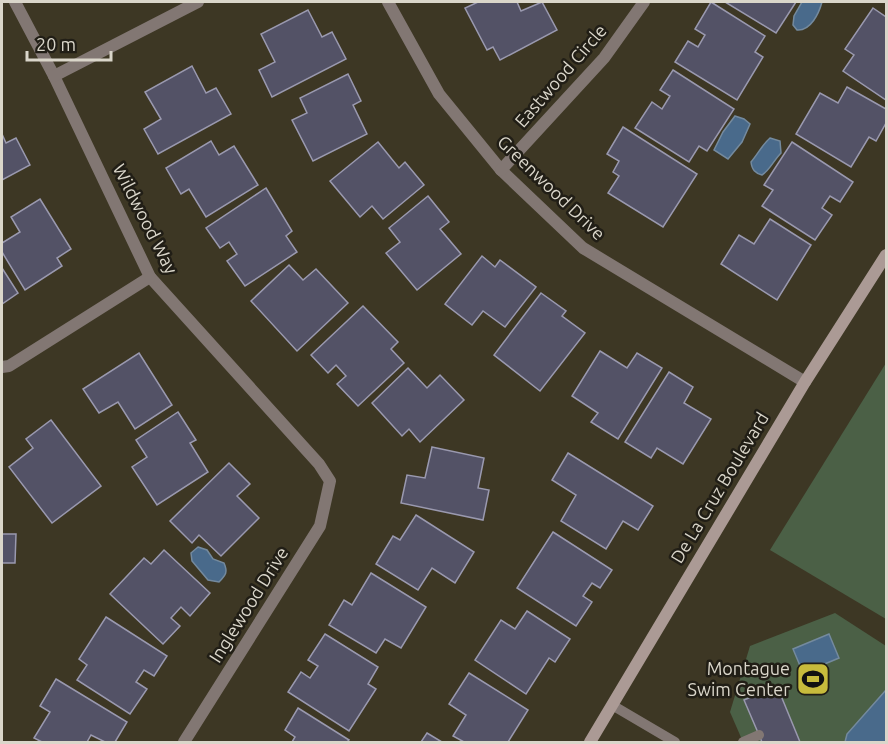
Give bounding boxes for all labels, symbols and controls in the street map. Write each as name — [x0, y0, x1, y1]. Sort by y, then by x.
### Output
street label: Eastwood Circle — [510, 20, 610, 131]
scale bar — [27, 24, 111, 62]
text: 20 m — [36, 34, 76, 54]
street label: Greenwood Drive — [494, 131, 609, 243]
street label: Wildwood Way — [110, 160, 182, 277]
street label: De La Cruz Boulevard — [666, 409, 772, 566]
street label: Inglewood Drive — [205, 543, 292, 666]
place label: Montague Swim Center — [688, 658, 790, 699]
sports icon: Montague Swim Center — [795, 661, 831, 697]

